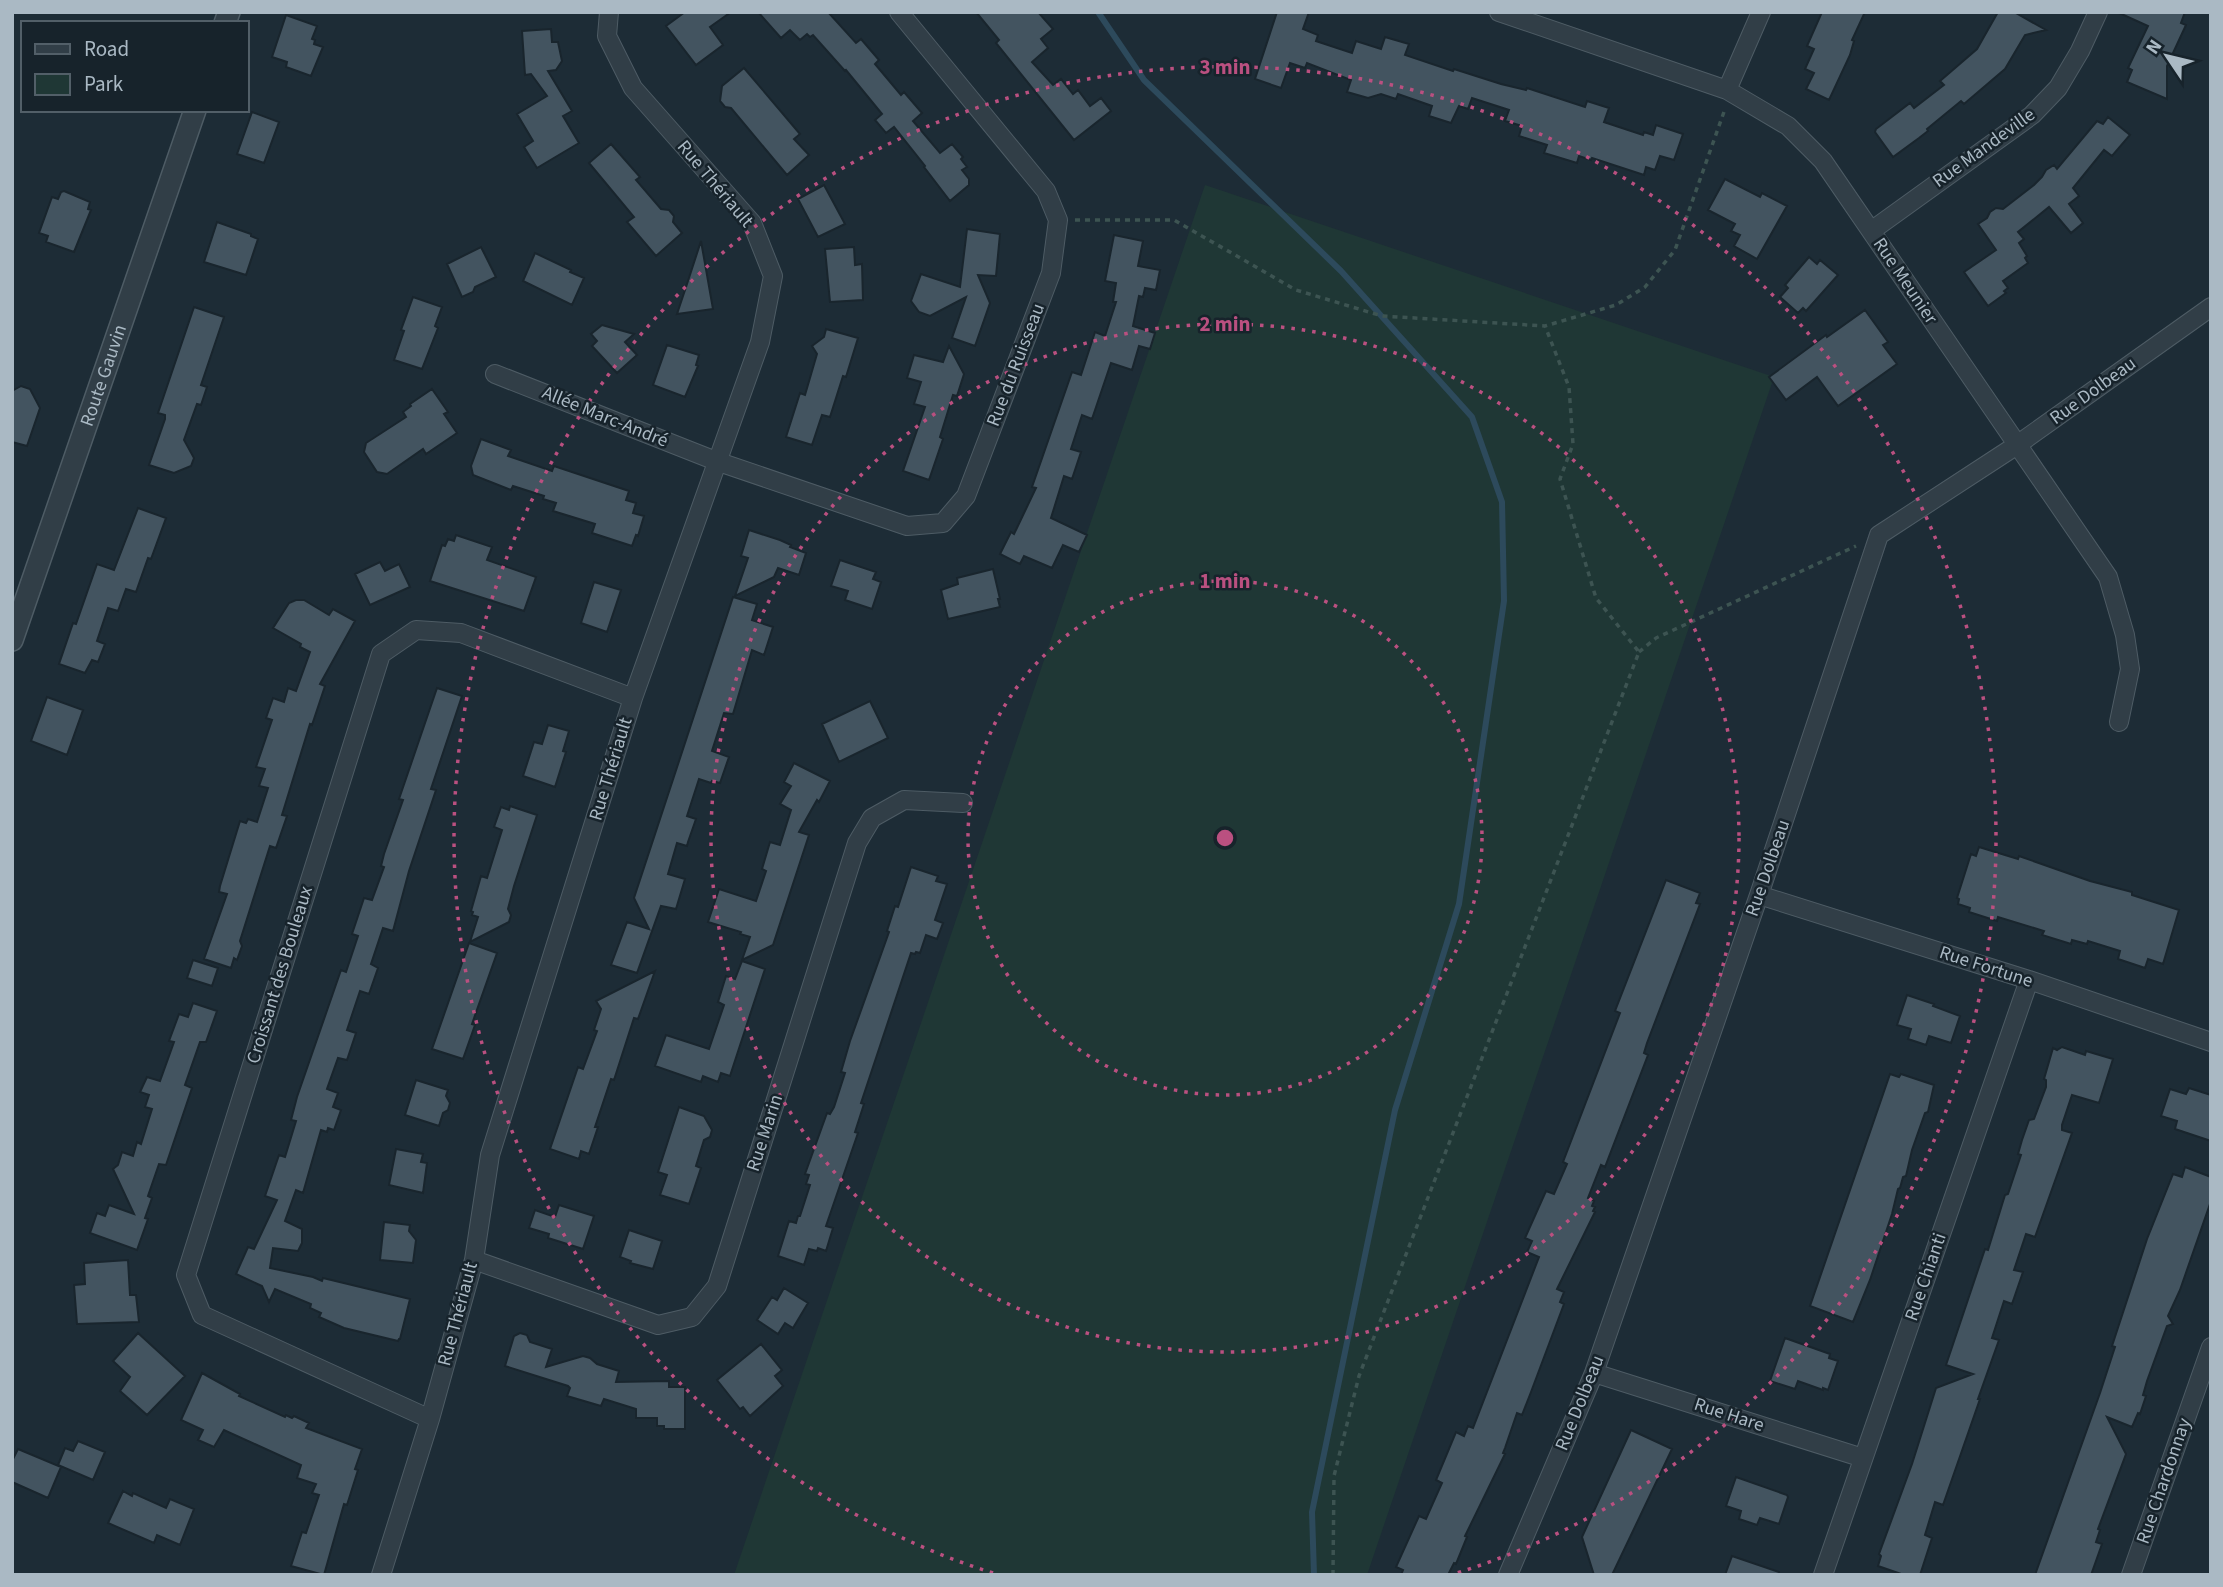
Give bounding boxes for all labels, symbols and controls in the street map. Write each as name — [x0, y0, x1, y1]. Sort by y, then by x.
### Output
legend — [21, 21, 248, 112]
north arrow — [2132, 21, 2202, 91]
text: Road — [84, 34, 129, 64]
text: N — [2140, 34, 2169, 60]
text: 3 min — [1199, 52, 1251, 82]
text: Park — [84, 69, 124, 99]
street label: Rue Mandeville — [1927, 102, 2041, 194]
street label: Rue Thériault — [670, 134, 760, 234]
street label: Rue Meunier — [1866, 232, 1944, 330]
street label: Rue du Ruisseau — [980, 300, 1052, 430]
text: 2 min — [1199, 309, 1251, 339]
street label: Route Gauvin — [73, 321, 133, 430]
street label: Rue Dolbeau — [2044, 350, 2142, 432]
street label: Allée Marc-André — [538, 379, 672, 455]
text: 1 min — [1199, 566, 1251, 596]
street label: Rue Thériault — [582, 713, 640, 824]
street label: Rue Dolbeau — [1739, 816, 1797, 920]
centre of rings — [1213, 826, 1237, 850]
street label: Croissant des Bouleaux — [240, 882, 320, 1067]
street label: Rue Fortune — [1936, 939, 2036, 995]
street label: Rue Marin — [740, 1091, 790, 1175]
street label: Rue Chianti — [1898, 1229, 1954, 1325]
street label: Rue Thériault — [431, 1258, 485, 1369]
street label: Rue Dolbeau — [1549, 1351, 1611, 1455]
street label: Rue Hare — [1691, 1391, 1767, 1439]
street label: Rue Chardonnay — [2130, 1414, 2198, 1548]

